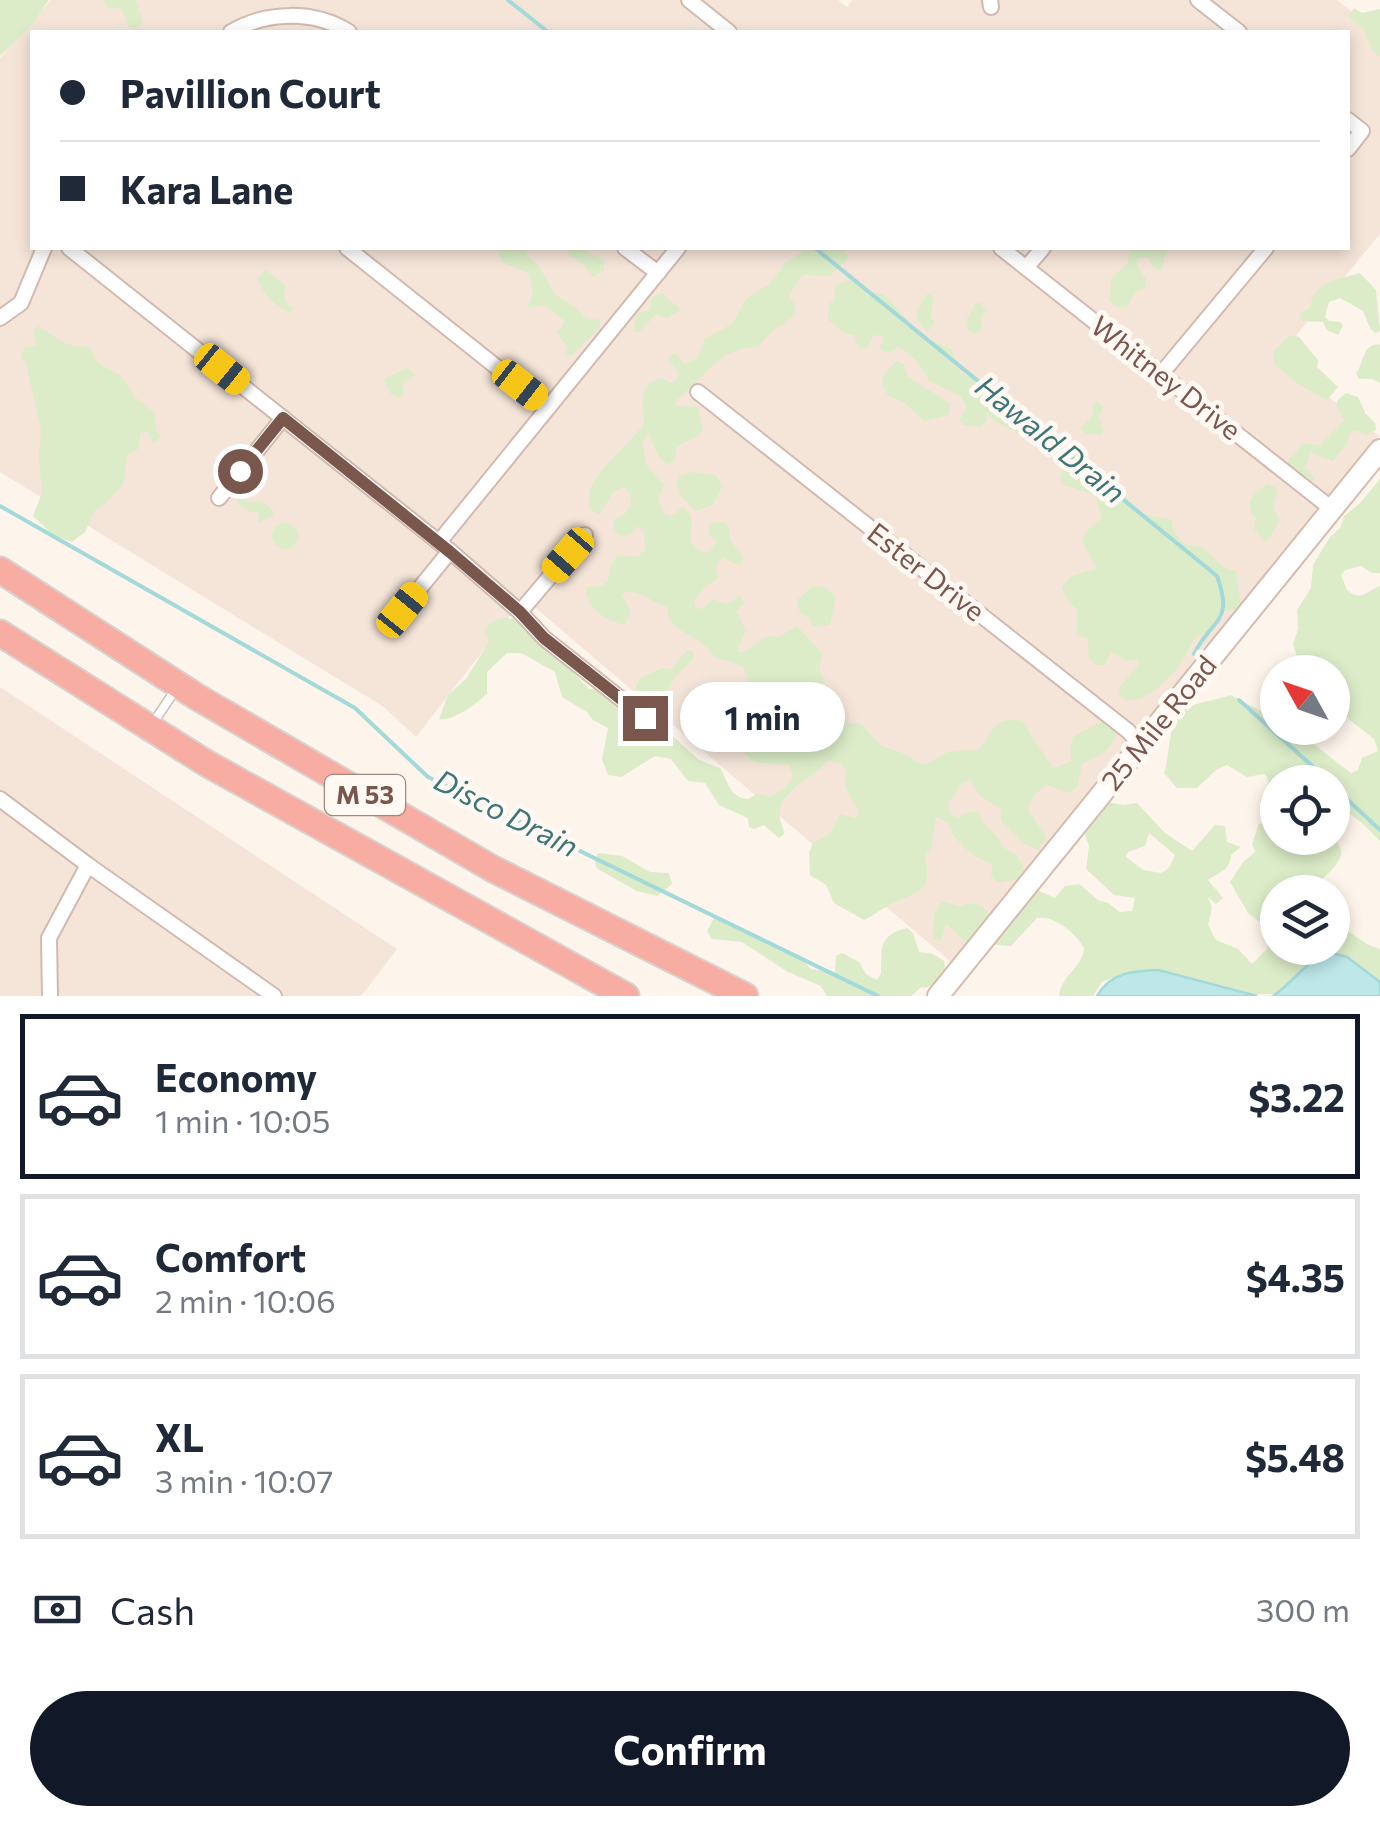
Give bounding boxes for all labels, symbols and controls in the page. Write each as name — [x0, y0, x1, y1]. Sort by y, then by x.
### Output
text: Pavillion Court — [120, 69, 381, 116]
text: Kara Lane — [120, 165, 293, 212]
street label: Whitney Drive — [1085, 308, 1248, 446]
car — [189, 338, 255, 400]
car — [487, 355, 553, 415]
water label: Hawald Drain — [969, 366, 1134, 510]
route start — [218, 449, 263, 494]
street label: Ester Drive — [861, 515, 992, 628]
car — [537, 523, 599, 587]
car — [371, 577, 433, 643]
street label: 25 Mile Road — [1094, 648, 1223, 797]
north arrow — [1260, 655, 1350, 745]
map controls — [1260, 655, 1350, 965]
callout: 1 min — [680, 683, 845, 753]
route end — [623, 696, 668, 741]
text: 1 min — [725, 697, 800, 737]
water label: Disco Drain — [429, 760, 585, 864]
button: locate — [1260, 765, 1350, 855]
road number: M 53 — [325, 775, 405, 815]
button: layers — [1260, 875, 1350, 965]
icon: car — [35, 1052, 125, 1142]
text: Economy — [155, 1053, 317, 1100]
text: $3.22 — [1248, 1073, 1345, 1120]
text: 1 min · 10:05 — [155, 1100, 330, 1140]
icon: car — [35, 1232, 125, 1322]
text: Comfort — [155, 1233, 306, 1280]
text: $4.35 — [1246, 1253, 1345, 1300]
text: 2 min · 10:06 — [155, 1280, 336, 1320]
icon: car — [35, 1412, 125, 1502]
text: XL — [155, 1413, 204, 1460]
text: $5.48 — [1245, 1433, 1345, 1480]
text: 3 min · 10:07 — [155, 1460, 333, 1500]
icon: cash — [30, 1582, 85, 1637]
text: Cash — [110, 1586, 195, 1633]
text: 300 m — [1256, 1589, 1350, 1629]
button: Confirm — [30, 1691, 1350, 1806]

